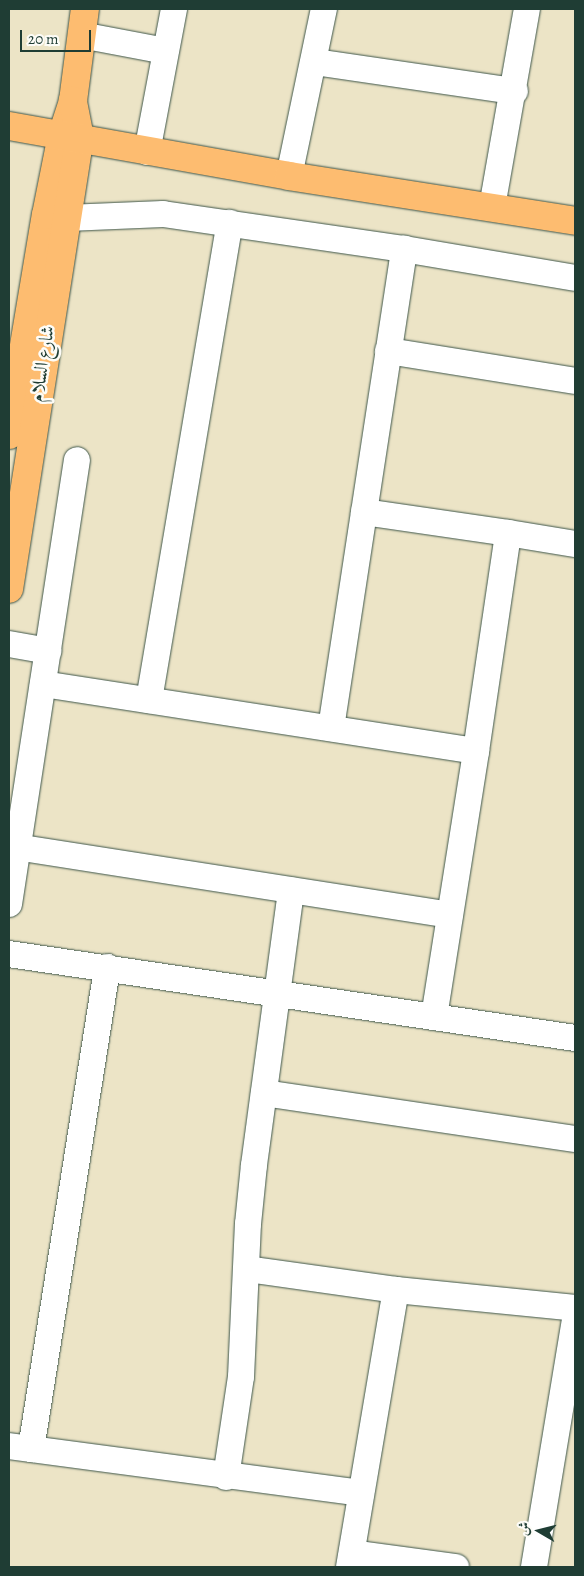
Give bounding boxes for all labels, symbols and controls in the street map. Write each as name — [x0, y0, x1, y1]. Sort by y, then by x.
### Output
scale bar — [22, 20, 94, 52]
text: 20 m — [28, 29, 59, 49]
street label: شارع السلام — [26, 324, 60, 404]
north arrow — [514, 1506, 564, 1556]
text: ش — [513, 1521, 534, 1537]

